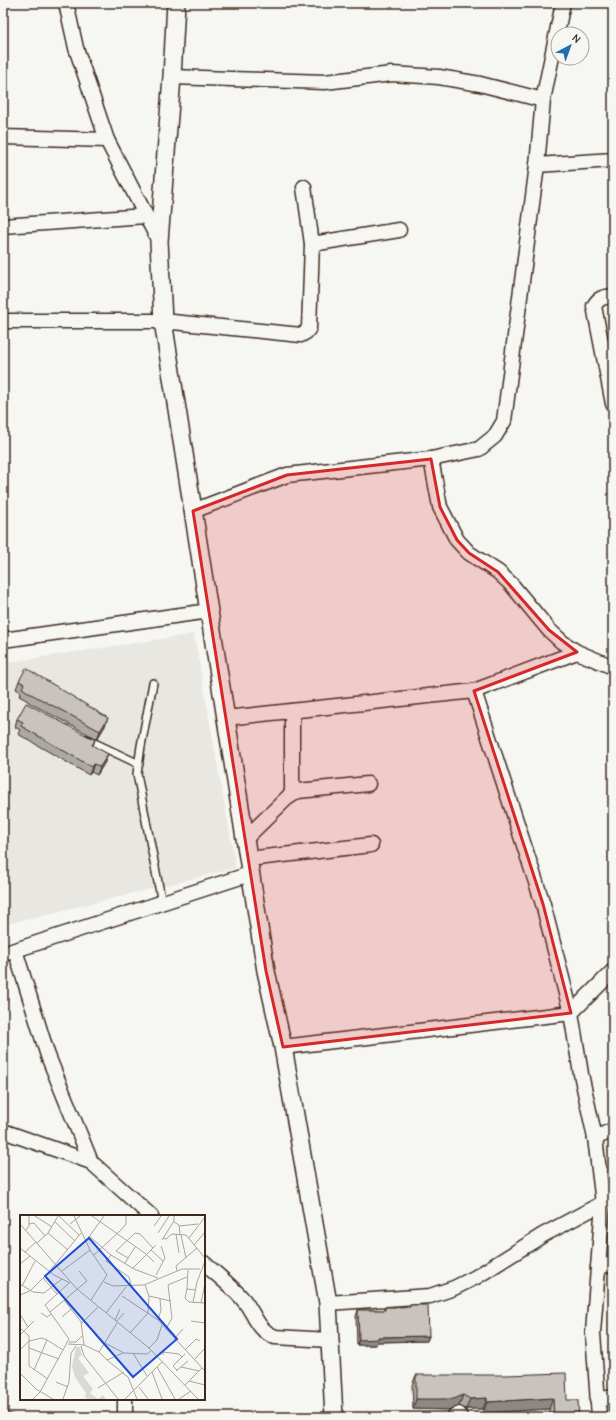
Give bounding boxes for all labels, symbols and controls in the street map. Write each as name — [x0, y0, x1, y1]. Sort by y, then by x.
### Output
north arrow — [550, 26, 590, 66]
text: N — [569, 32, 583, 46]
inset map — [20, 1215, 205, 1400]

